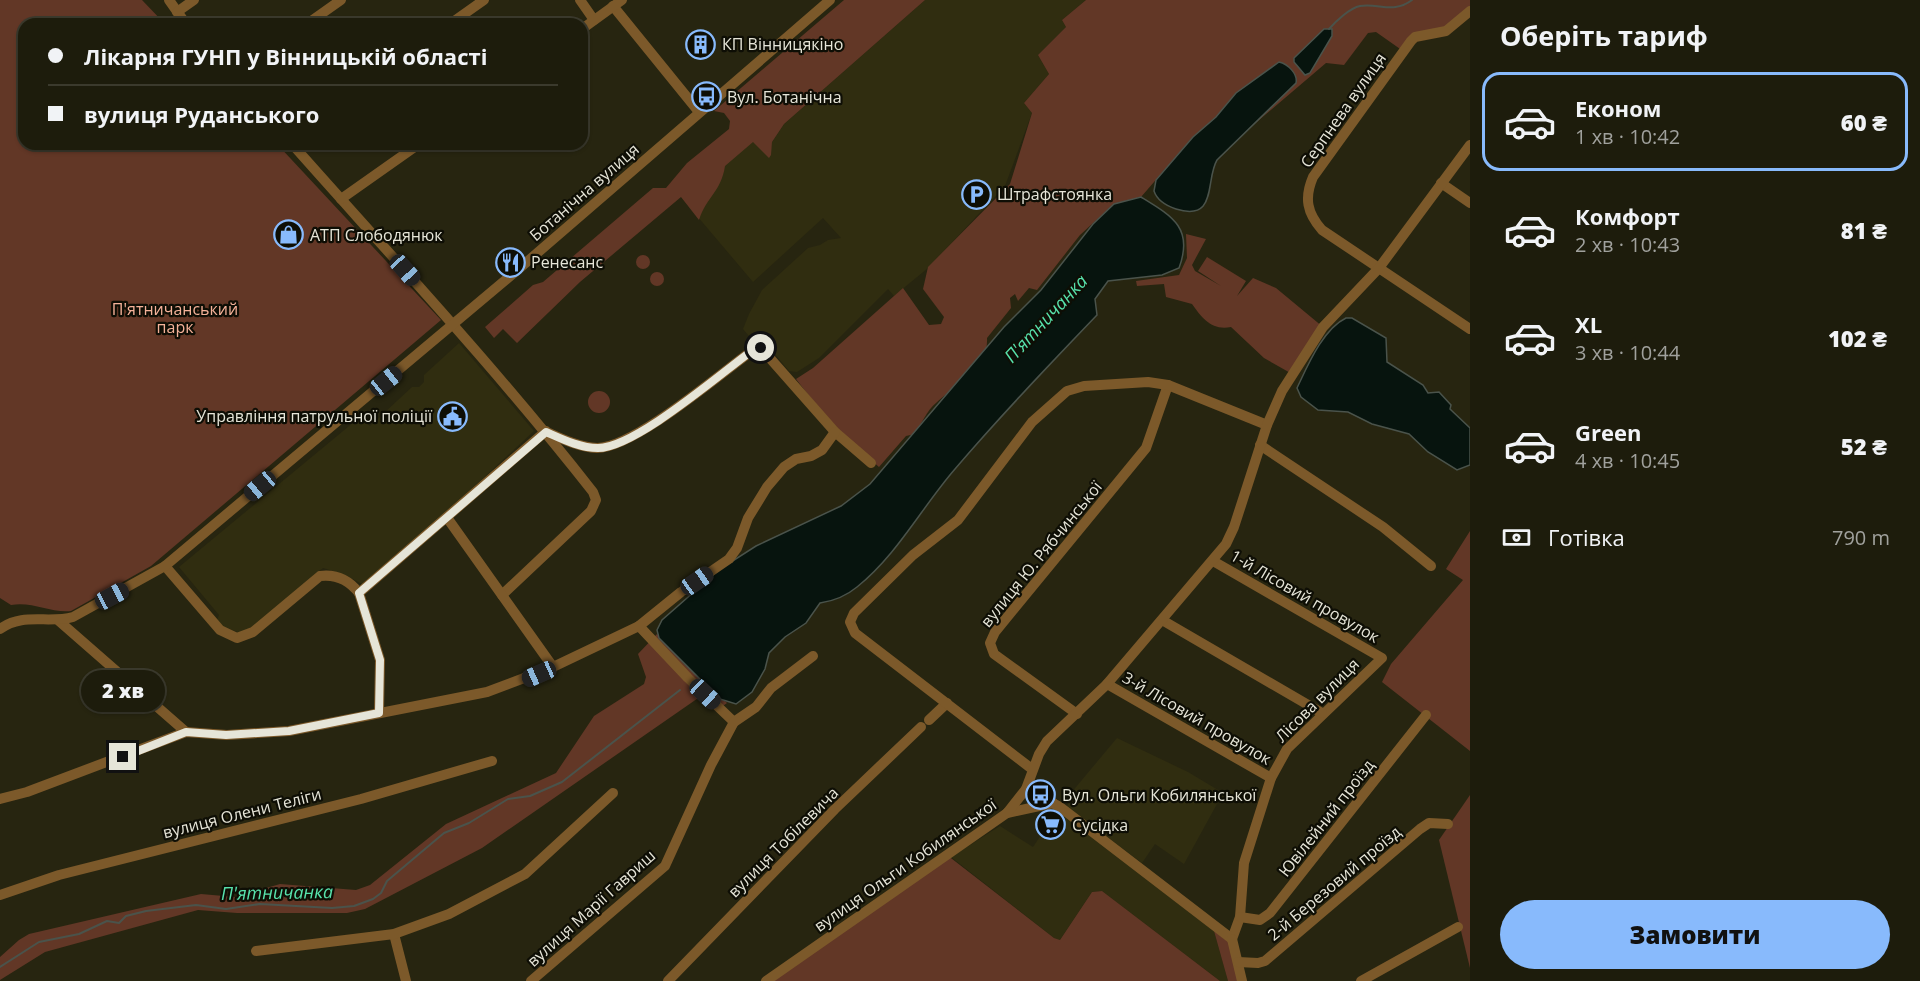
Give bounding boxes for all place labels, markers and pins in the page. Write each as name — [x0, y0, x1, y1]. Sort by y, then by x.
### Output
building icon: КП Вінницякіно — [685, 28, 717, 60]
place label: КП Вінницякіно — [722, 33, 843, 55]
bus stop icon: Вул. Ботанічна — [690, 81, 722, 113]
place label: Вул. Ботанічна — [727, 86, 842, 108]
parking icon: Штрафстоянка — [960, 178, 992, 210]
place label: Штрафстоянка — [997, 183, 1112, 205]
shop icon: АТП Слободянюк — [273, 219, 305, 251]
place label: АТП Слободянюк — [310, 224, 443, 246]
restaurant icon: Ренесанс — [494, 246, 526, 278]
place label: Ренесанс — [531, 251, 603, 273]
public building icon: Управління патрульної поліції — [437, 400, 469, 432]
place label: Управління патрульної поліції — [196, 405, 433, 427]
bus stop icon: Вул. Ольги Кобилянської — [1025, 779, 1057, 811]
place label: Вул. Ольги Кобилянської — [1062, 784, 1257, 806]
supermarket icon: Сусідка — [1035, 809, 1067, 841]
place label: Сусідка — [1072, 814, 1128, 836]

